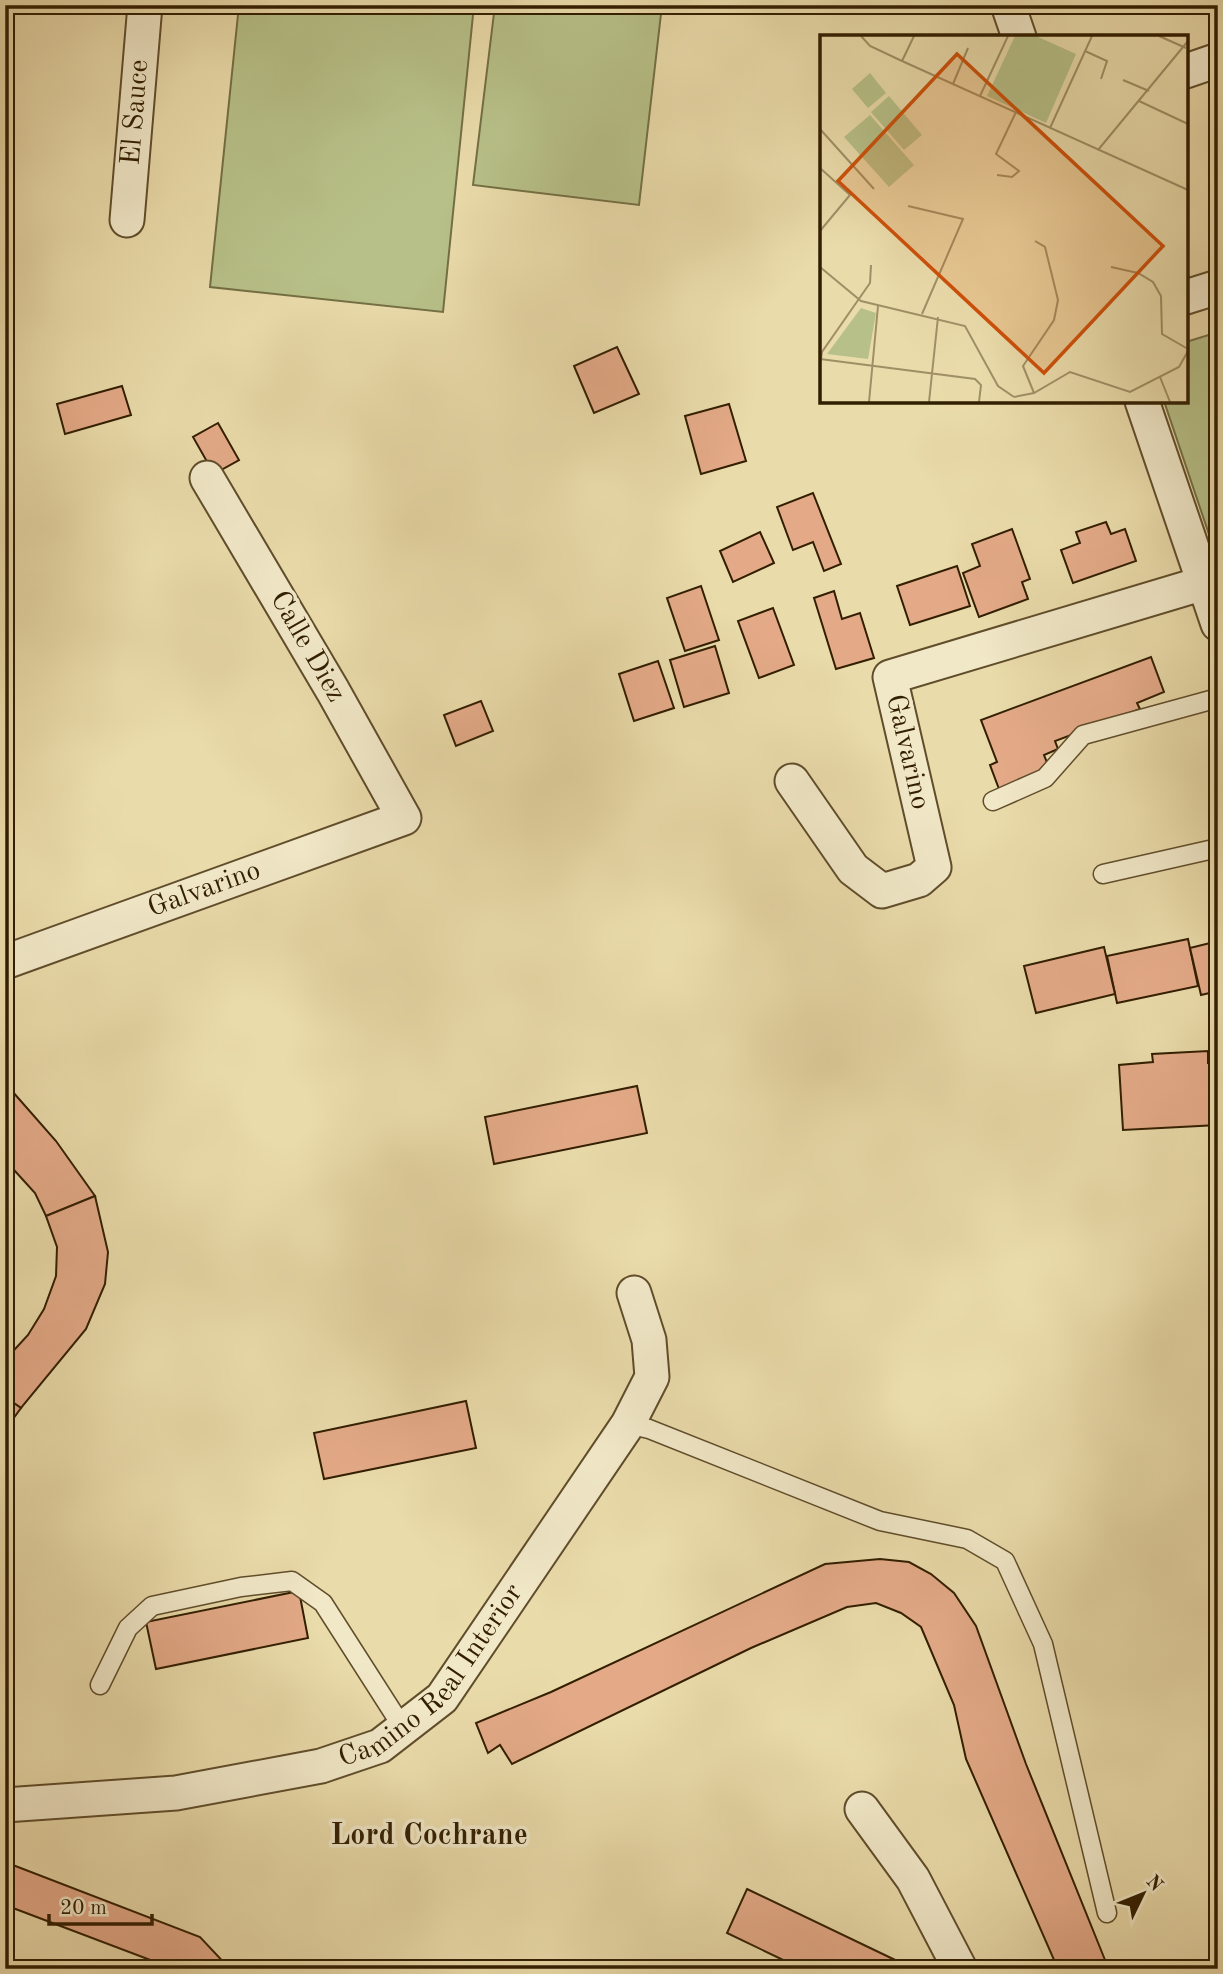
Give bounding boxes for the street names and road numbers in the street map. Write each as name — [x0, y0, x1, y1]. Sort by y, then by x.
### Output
street label: El Sauce — [118, 58, 154, 166]
street label: Calle Diez — [264, 587, 350, 707]
street label: Galvarino — [880, 692, 934, 812]
street label: Galvarino — [144, 857, 264, 923]
street label: Camino Real Interior — [335, 1579, 529, 1773]

